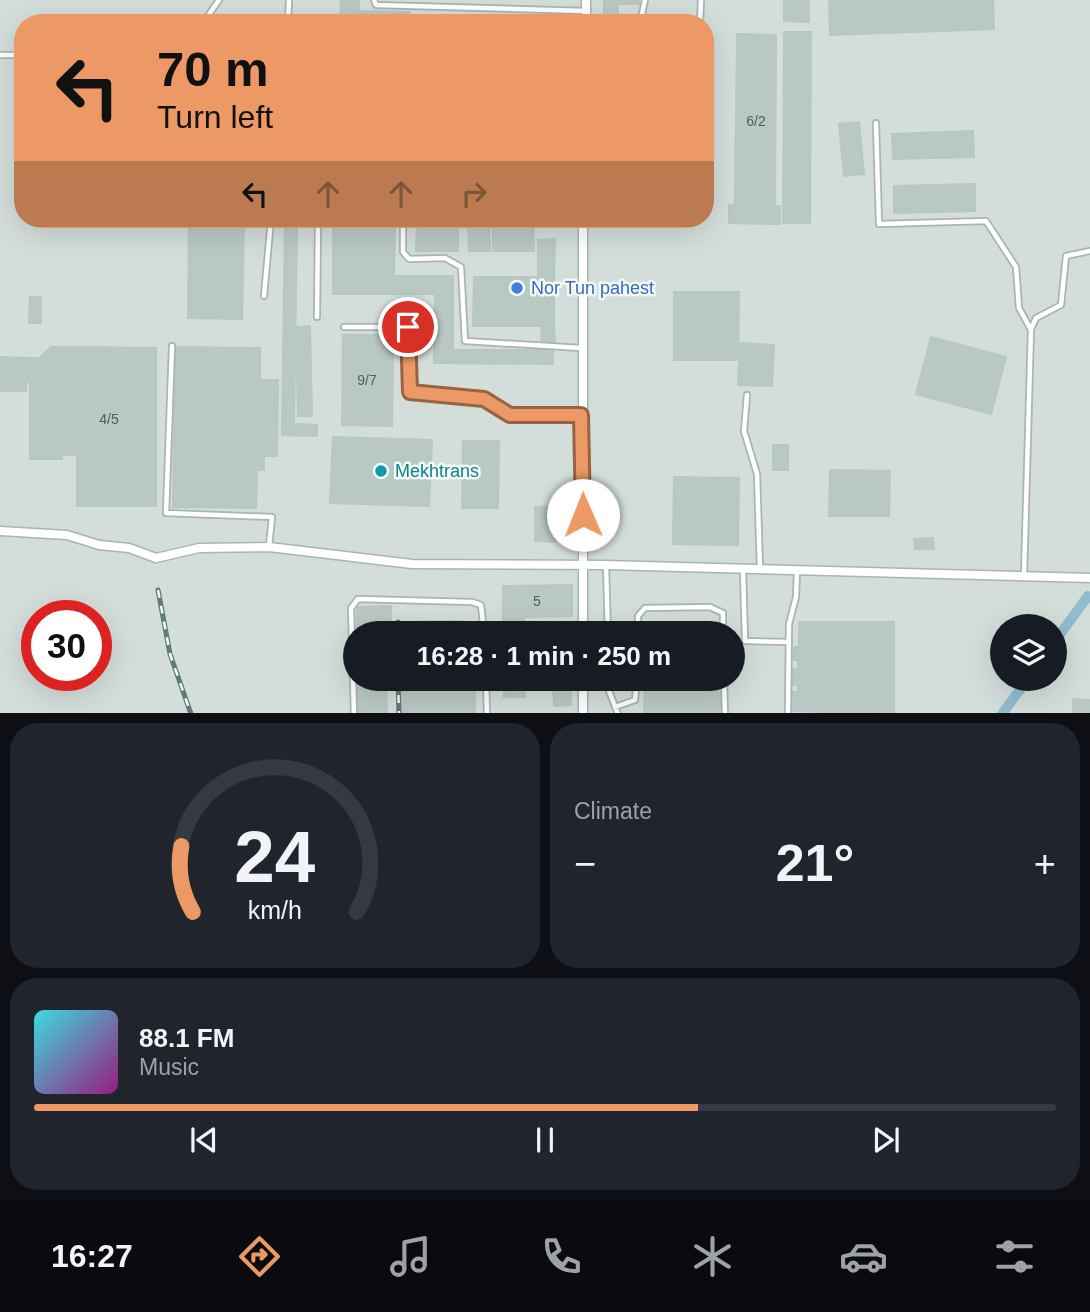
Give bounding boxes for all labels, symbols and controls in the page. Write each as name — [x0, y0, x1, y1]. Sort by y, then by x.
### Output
icon: left — [42, 42, 133, 133]
text: 70 m — [157, 42, 269, 96]
text: Turn left — [157, 99, 273, 135]
house number: 6/2 — [746, 113, 766, 129]
icon: left — [236, 175, 274, 213]
icon: ahead — [309, 175, 347, 213]
icon: ahead — [382, 175, 420, 213]
icon: right — [455, 175, 493, 213]
place label: Nor Tun pahest — [531, 278, 654, 298]
marker: Nor Tun pahest — [509, 280, 525, 296]
pin — [378, 297, 438, 357]
icon: arrive — [389, 308, 427, 346]
house number: 9/7 — [357, 372, 377, 388]
house number: 4/5 — [99, 411, 119, 427]
place label: Mekhtrans — [395, 461, 479, 481]
marker: Mekhtrans — [373, 463, 389, 479]
position arrow — [546, 478, 620, 552]
house number: 5 — [533, 593, 541, 609]
speed limit sign: 30 — [21, 600, 112, 691]
map controls — [990, 614, 1067, 691]
button: layers — [990, 614, 1067, 691]
text: 16:28 · 1 min · 250 m — [417, 641, 671, 671]
text: Climate — [574, 798, 652, 824]
text: 24 — [235, 816, 316, 897]
text: 21° — [776, 834, 854, 892]
text: − — [574, 843, 596, 885]
text: + — [1034, 843, 1056, 885]
text: km/h — [248, 895, 302, 923]
text: 88.1 FM — [139, 1023, 234, 1053]
text: Music — [139, 1054, 199, 1080]
icon: previous — [185, 1121, 223, 1159]
icon: pause — [526, 1121, 564, 1159]
icon: next — [867, 1121, 905, 1159]
icon: directions — [235, 1232, 284, 1281]
icon: music — [386, 1232, 435, 1281]
icon: phone — [537, 1232, 586, 1281]
icon: climate — [688, 1232, 737, 1281]
icon: car — [839, 1232, 888, 1281]
icon: filters — [990, 1232, 1039, 1281]
text: 16:27 — [51, 1238, 133, 1274]

